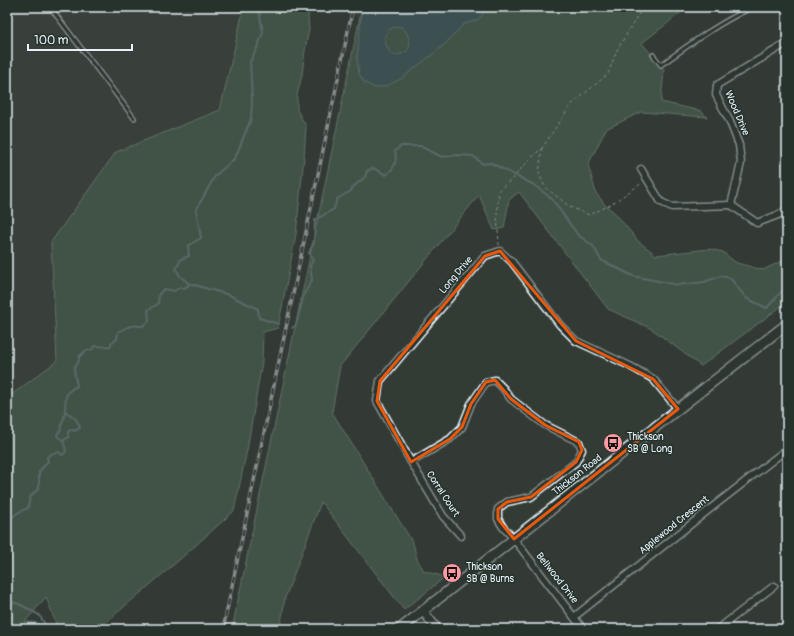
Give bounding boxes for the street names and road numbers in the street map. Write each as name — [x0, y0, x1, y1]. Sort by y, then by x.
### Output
street label: Wood Drive — [722, 89, 752, 137]
street label: Long Drive — [437, 254, 475, 296]
street label: Thickson Road — [550, 452, 604, 498]
street label: Corral Court — [424, 469, 463, 520]
street label: Applewood Crescent — [637, 493, 712, 557]
street label: Bellwood Drive — [533, 550, 581, 606]

